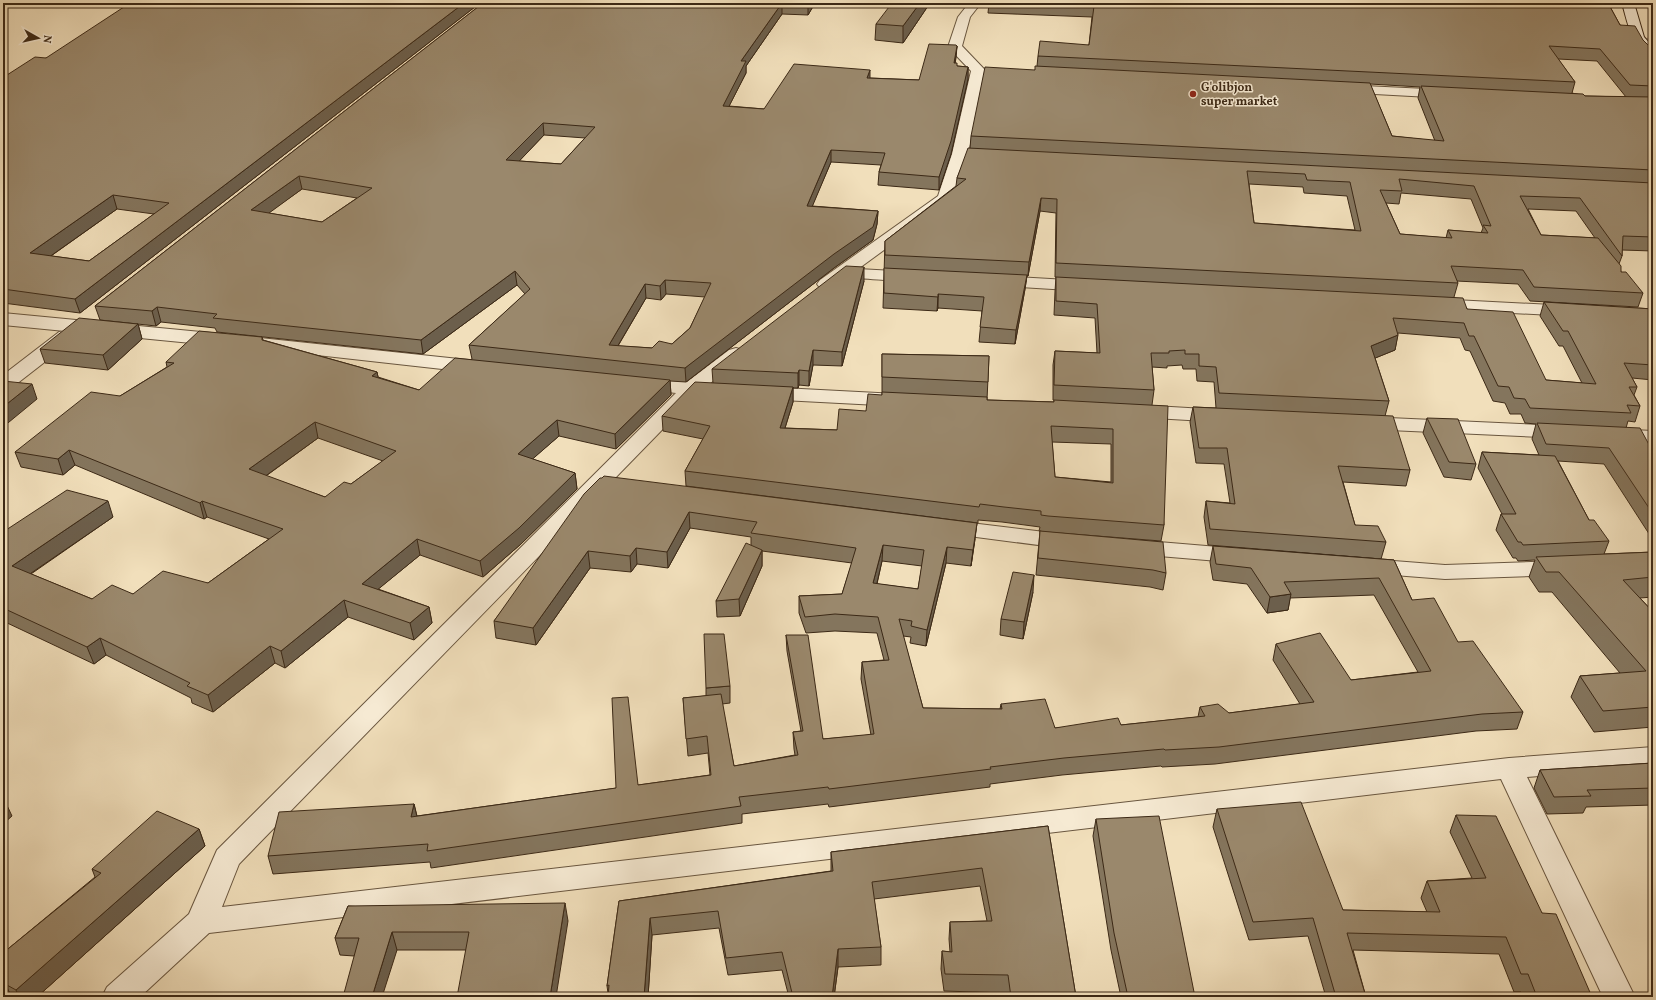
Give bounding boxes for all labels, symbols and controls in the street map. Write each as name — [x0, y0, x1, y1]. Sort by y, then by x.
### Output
north arrow — [18, 18, 58, 58]
text: N — [38, 34, 54, 44]
place label: G'olibjon super market — [1201, 80, 1278, 110]
marker: G'olibjon super market — [1188, 89, 1198, 99]

